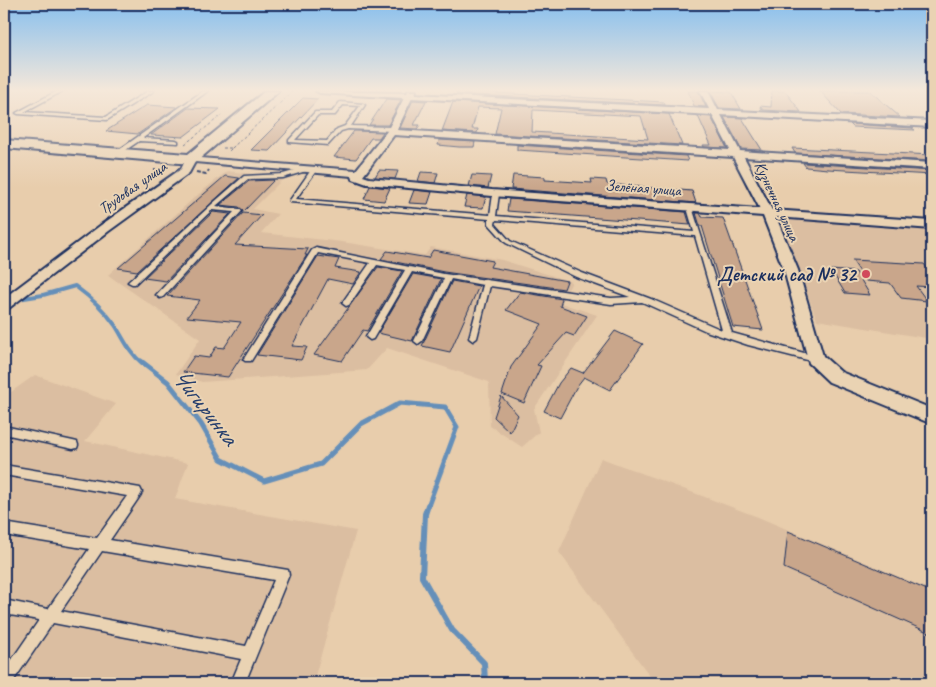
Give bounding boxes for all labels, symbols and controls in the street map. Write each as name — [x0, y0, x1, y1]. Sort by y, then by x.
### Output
street label: Трудовая улица — [95, 156, 171, 219]
street label: Кузнечная улица — [750, 158, 805, 246]
street label: Зелёная улица — [604, 175, 683, 201]
place label: Детский сад № 32 — [717, 262, 858, 287]
marker: Детский сад № 32 — [860, 268, 872, 280]
water label: Чигиринка — [165, 362, 247, 453]

